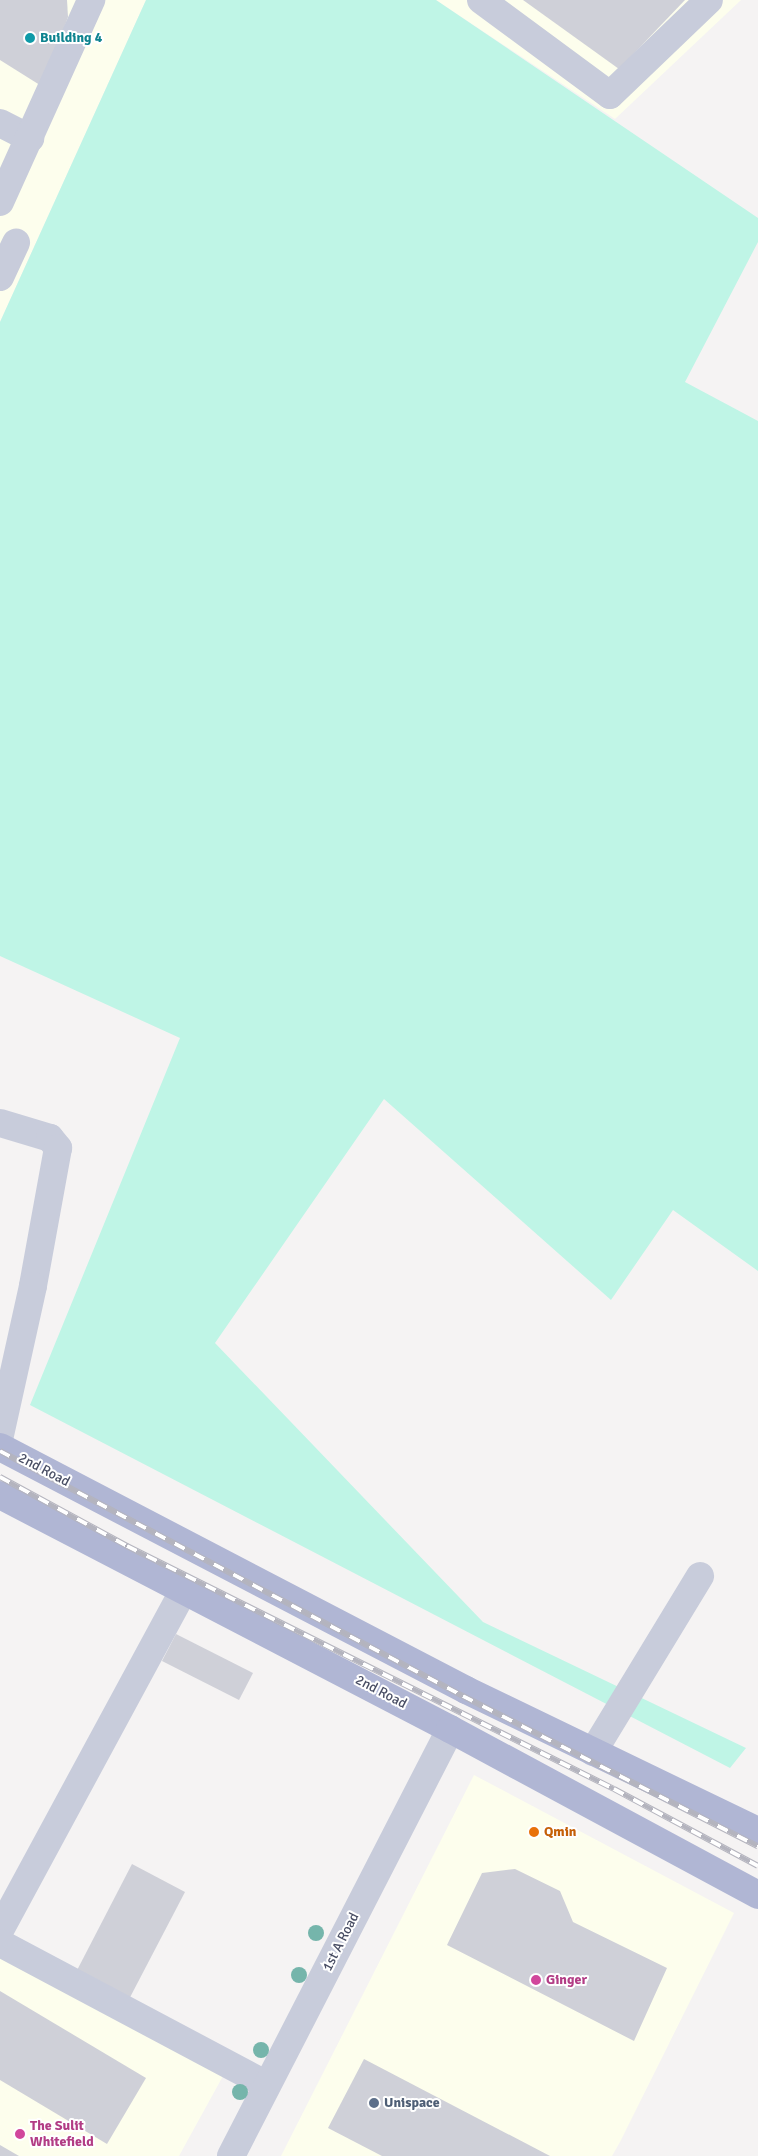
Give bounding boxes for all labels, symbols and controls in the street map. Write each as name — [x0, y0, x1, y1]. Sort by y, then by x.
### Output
place label: Building 4 — [40, 30, 102, 46]
marker: Building 4 — [24, 32, 36, 44]
street label: 2nd Road — [15, 1450, 73, 1490]
street label: 2nd Road — [352, 1672, 410, 1712]
place label: Qmin — [544, 1824, 577, 1840]
marker: Qmin — [528, 1826, 540, 1838]
street label: 1st A Road — [319, 1910, 363, 1974]
place label: Ginger — [546, 1972, 587, 1988]
marker: Ginger — [530, 1974, 542, 1986]
place label: Unispace — [384, 2095, 440, 2111]
marker: Unispace — [368, 2097, 380, 2109]
place label: The Sulit Whitefield — [30, 2118, 94, 2150]
marker: The Sulit Whitefield — [14, 2128, 26, 2140]

